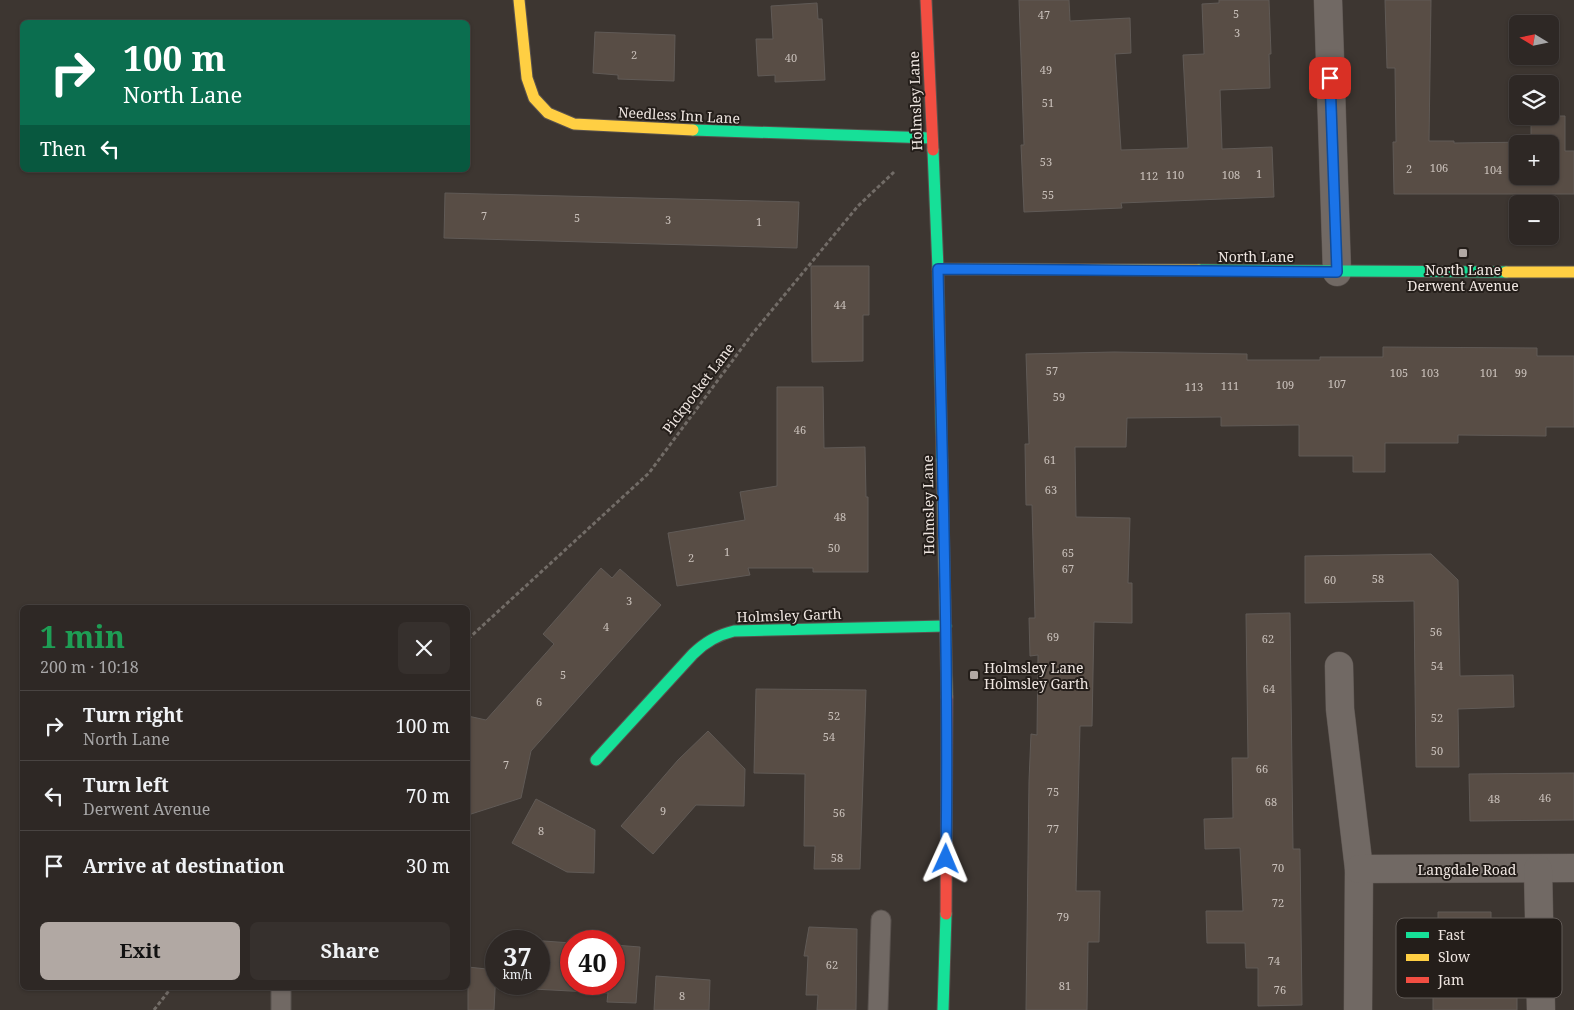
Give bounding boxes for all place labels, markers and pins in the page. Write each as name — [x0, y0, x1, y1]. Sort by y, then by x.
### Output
pin — [1309, 57, 1351, 99]
marker: North Lane Derwent Avenue — [1457, 247, 1469, 259]
place label: North Lane Derwent Avenue — [1407, 260, 1519, 295]
place label: Holmsley Lane Holmsley Garth — [984, 658, 1089, 693]
marker: Holmsley Lane Holmsley Garth — [968, 669, 980, 681]

